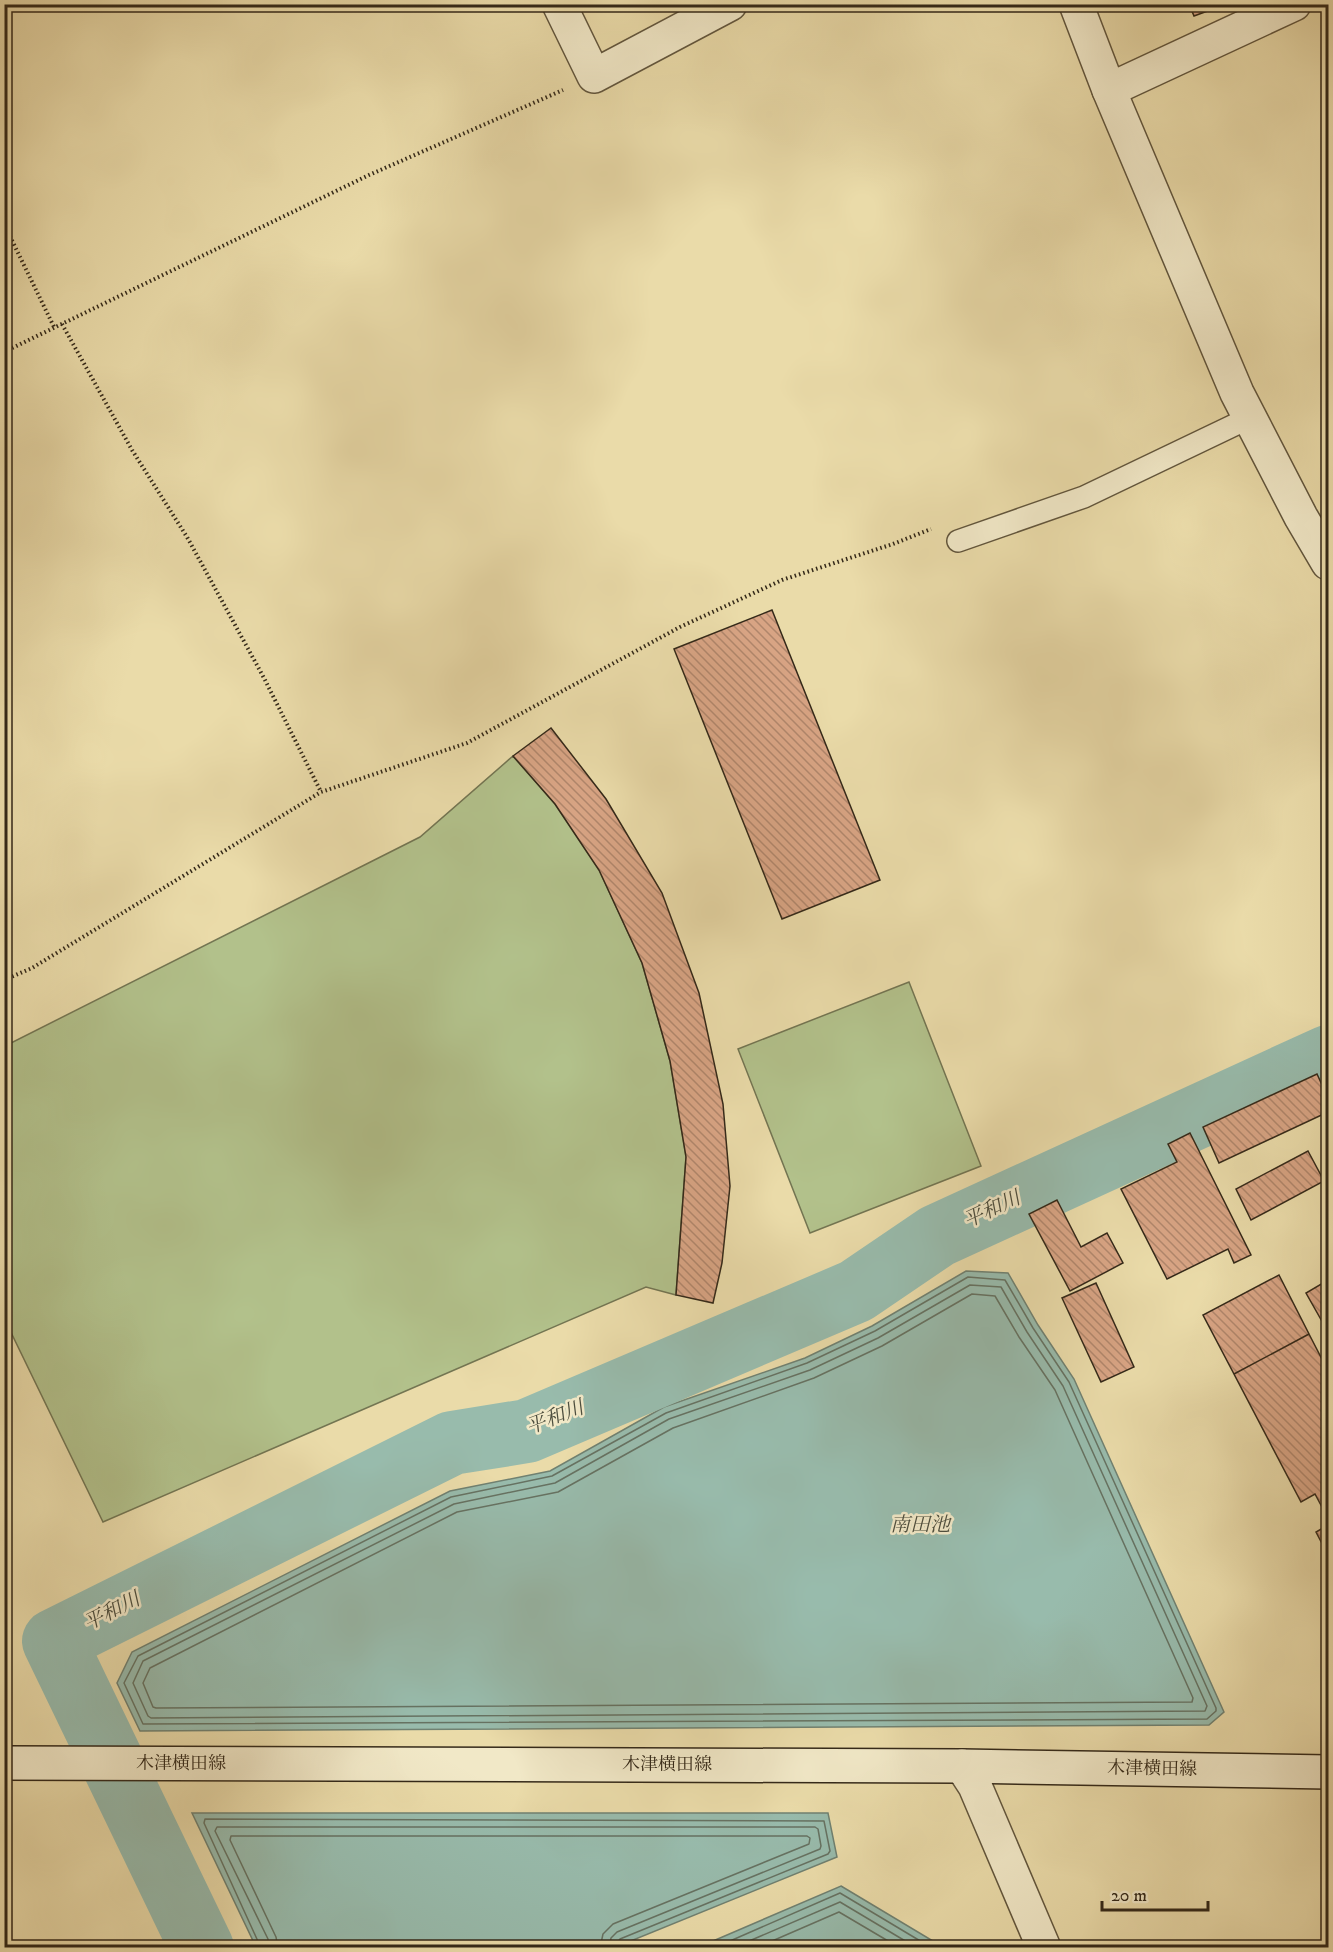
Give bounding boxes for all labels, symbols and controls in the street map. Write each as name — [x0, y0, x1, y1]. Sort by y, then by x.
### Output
water label: 平和川 — [960, 1185, 1026, 1234]
water label: 平和川 — [523, 1395, 589, 1440]
water label: 南田池 — [890, 1513, 952, 1538]
water label: 平和川 — [80, 1586, 146, 1637]
street label: 木津横田線 — [136, 1753, 226, 1775]
street label: 木津横田線 — [622, 1754, 712, 1776]
street label: 木津横田線 — [1107, 1757, 1197, 1781]
scale bar — [1102, 1874, 1208, 1912]
text: 20 m — [1111, 1885, 1147, 1907]

